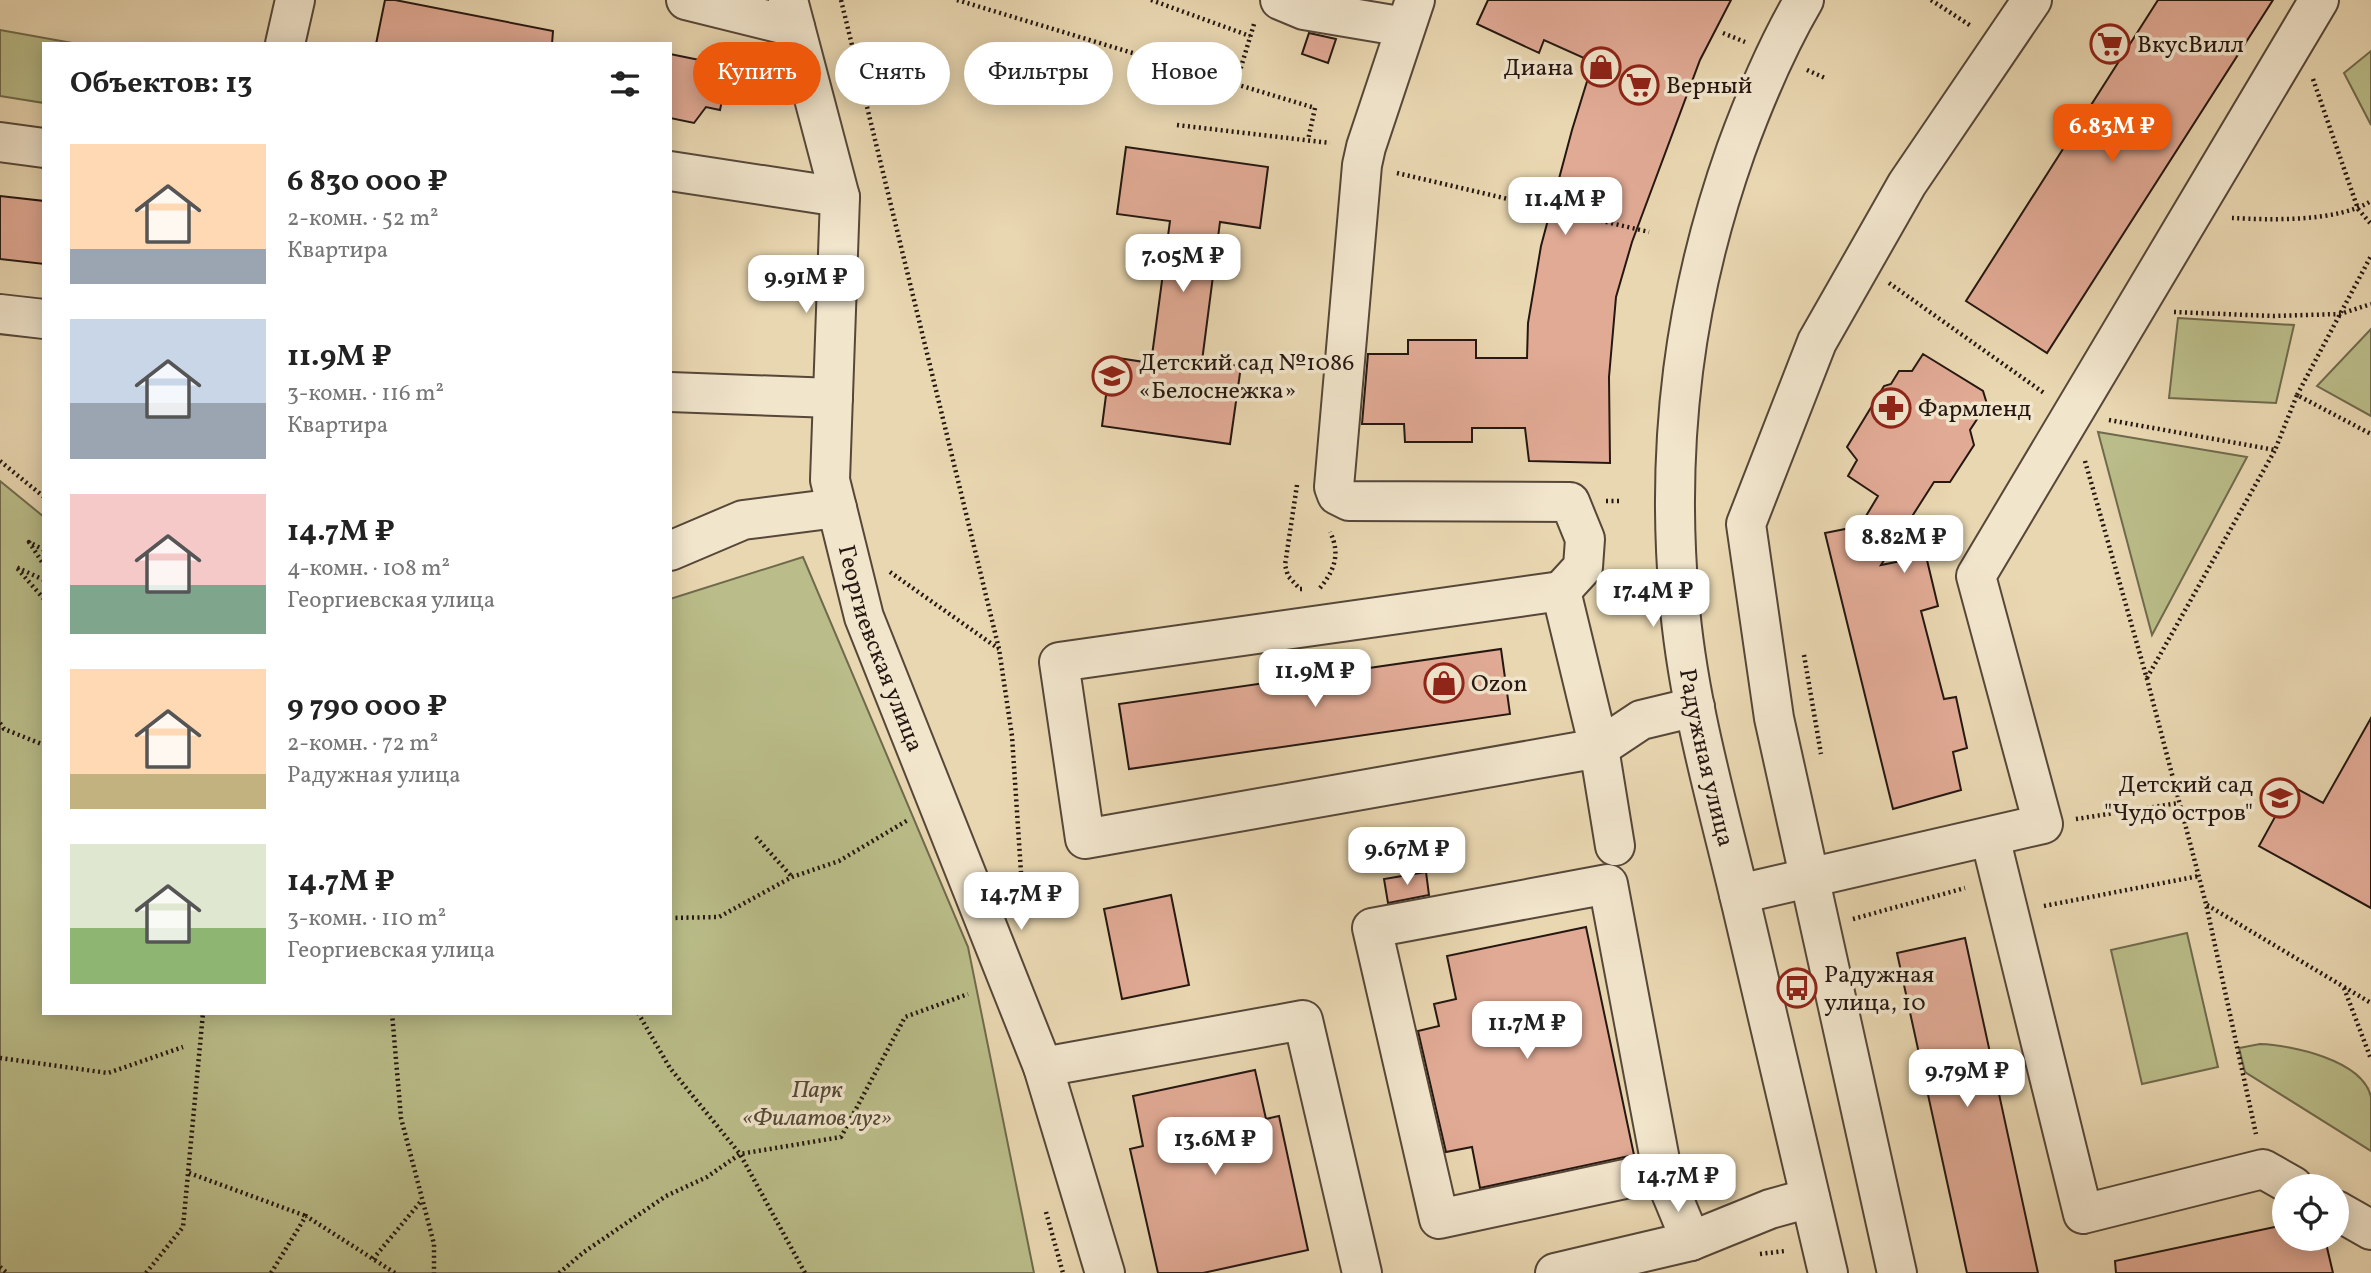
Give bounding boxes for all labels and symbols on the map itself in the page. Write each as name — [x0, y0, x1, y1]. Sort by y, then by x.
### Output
supermarket icon: ВкусВилл — [2089, 23, 2131, 65]
place label: ВкусВилл — [2137, 29, 2244, 63]
shop icon: Диана — [1580, 46, 1622, 88]
place label: Диана — [1503, 52, 1574, 86]
supermarket icon: Верный — [1618, 64, 1660, 106]
place label: Верный — [1666, 70, 1752, 104]
pin: 6.83M ₽ — [2047, 104, 2177, 164]
pin: 11.4M ₽ — [1500, 177, 1630, 237]
pin: 7.05M ₽ — [1118, 234, 1248, 294]
pin: 9.91M ₽ — [741, 256, 871, 315]
place label: Детский сад №1086 «Белоснежка» — [1139, 347, 1354, 409]
school or university icon: Детский сад №1086 «Белоснежка» — [1091, 355, 1133, 397]
pharmacy icon: Фармленд — [1870, 387, 1912, 429]
place label: Фармленд — [1918, 393, 2031, 427]
pin: 8.82M ₽ — [1839, 516, 1969, 575]
street label: Георгиевская улица — [828, 542, 931, 757]
pin: 17.4M ₽ — [1588, 570, 1718, 629]
pin: 11.9M ₽ — [1250, 650, 1380, 709]
shop icon: Ozon — [1423, 662, 1465, 704]
street label: Радужная улица — [1669, 666, 1742, 850]
place label: Ozon — [1471, 668, 1528, 702]
place label: Детский сад "Чудо остров" — [2104, 769, 2253, 831]
school or university icon: Детский сад "Чудо остров" — [2259, 777, 2301, 819]
pin: 9.67M ₽ — [1342, 828, 1472, 887]
pin: 14.7M ₽ — [956, 872, 1086, 932]
place label: Радужная улица, 10 — [1824, 959, 1934, 1021]
bus stop icon: Радужная улица, 10 — [1776, 967, 1818, 1009]
pin: 11.7M ₽ — [1462, 1002, 1592, 1061]
pin: 9.79M ₽ — [1902, 1050, 2032, 1109]
park label: Парк «Филатов луг» — [742, 1074, 892, 1136]
pin: 13.6M ₽ — [1150, 1118, 1280, 1177]
pin: 14.7M ₽ — [1613, 1154, 1743, 1214]

